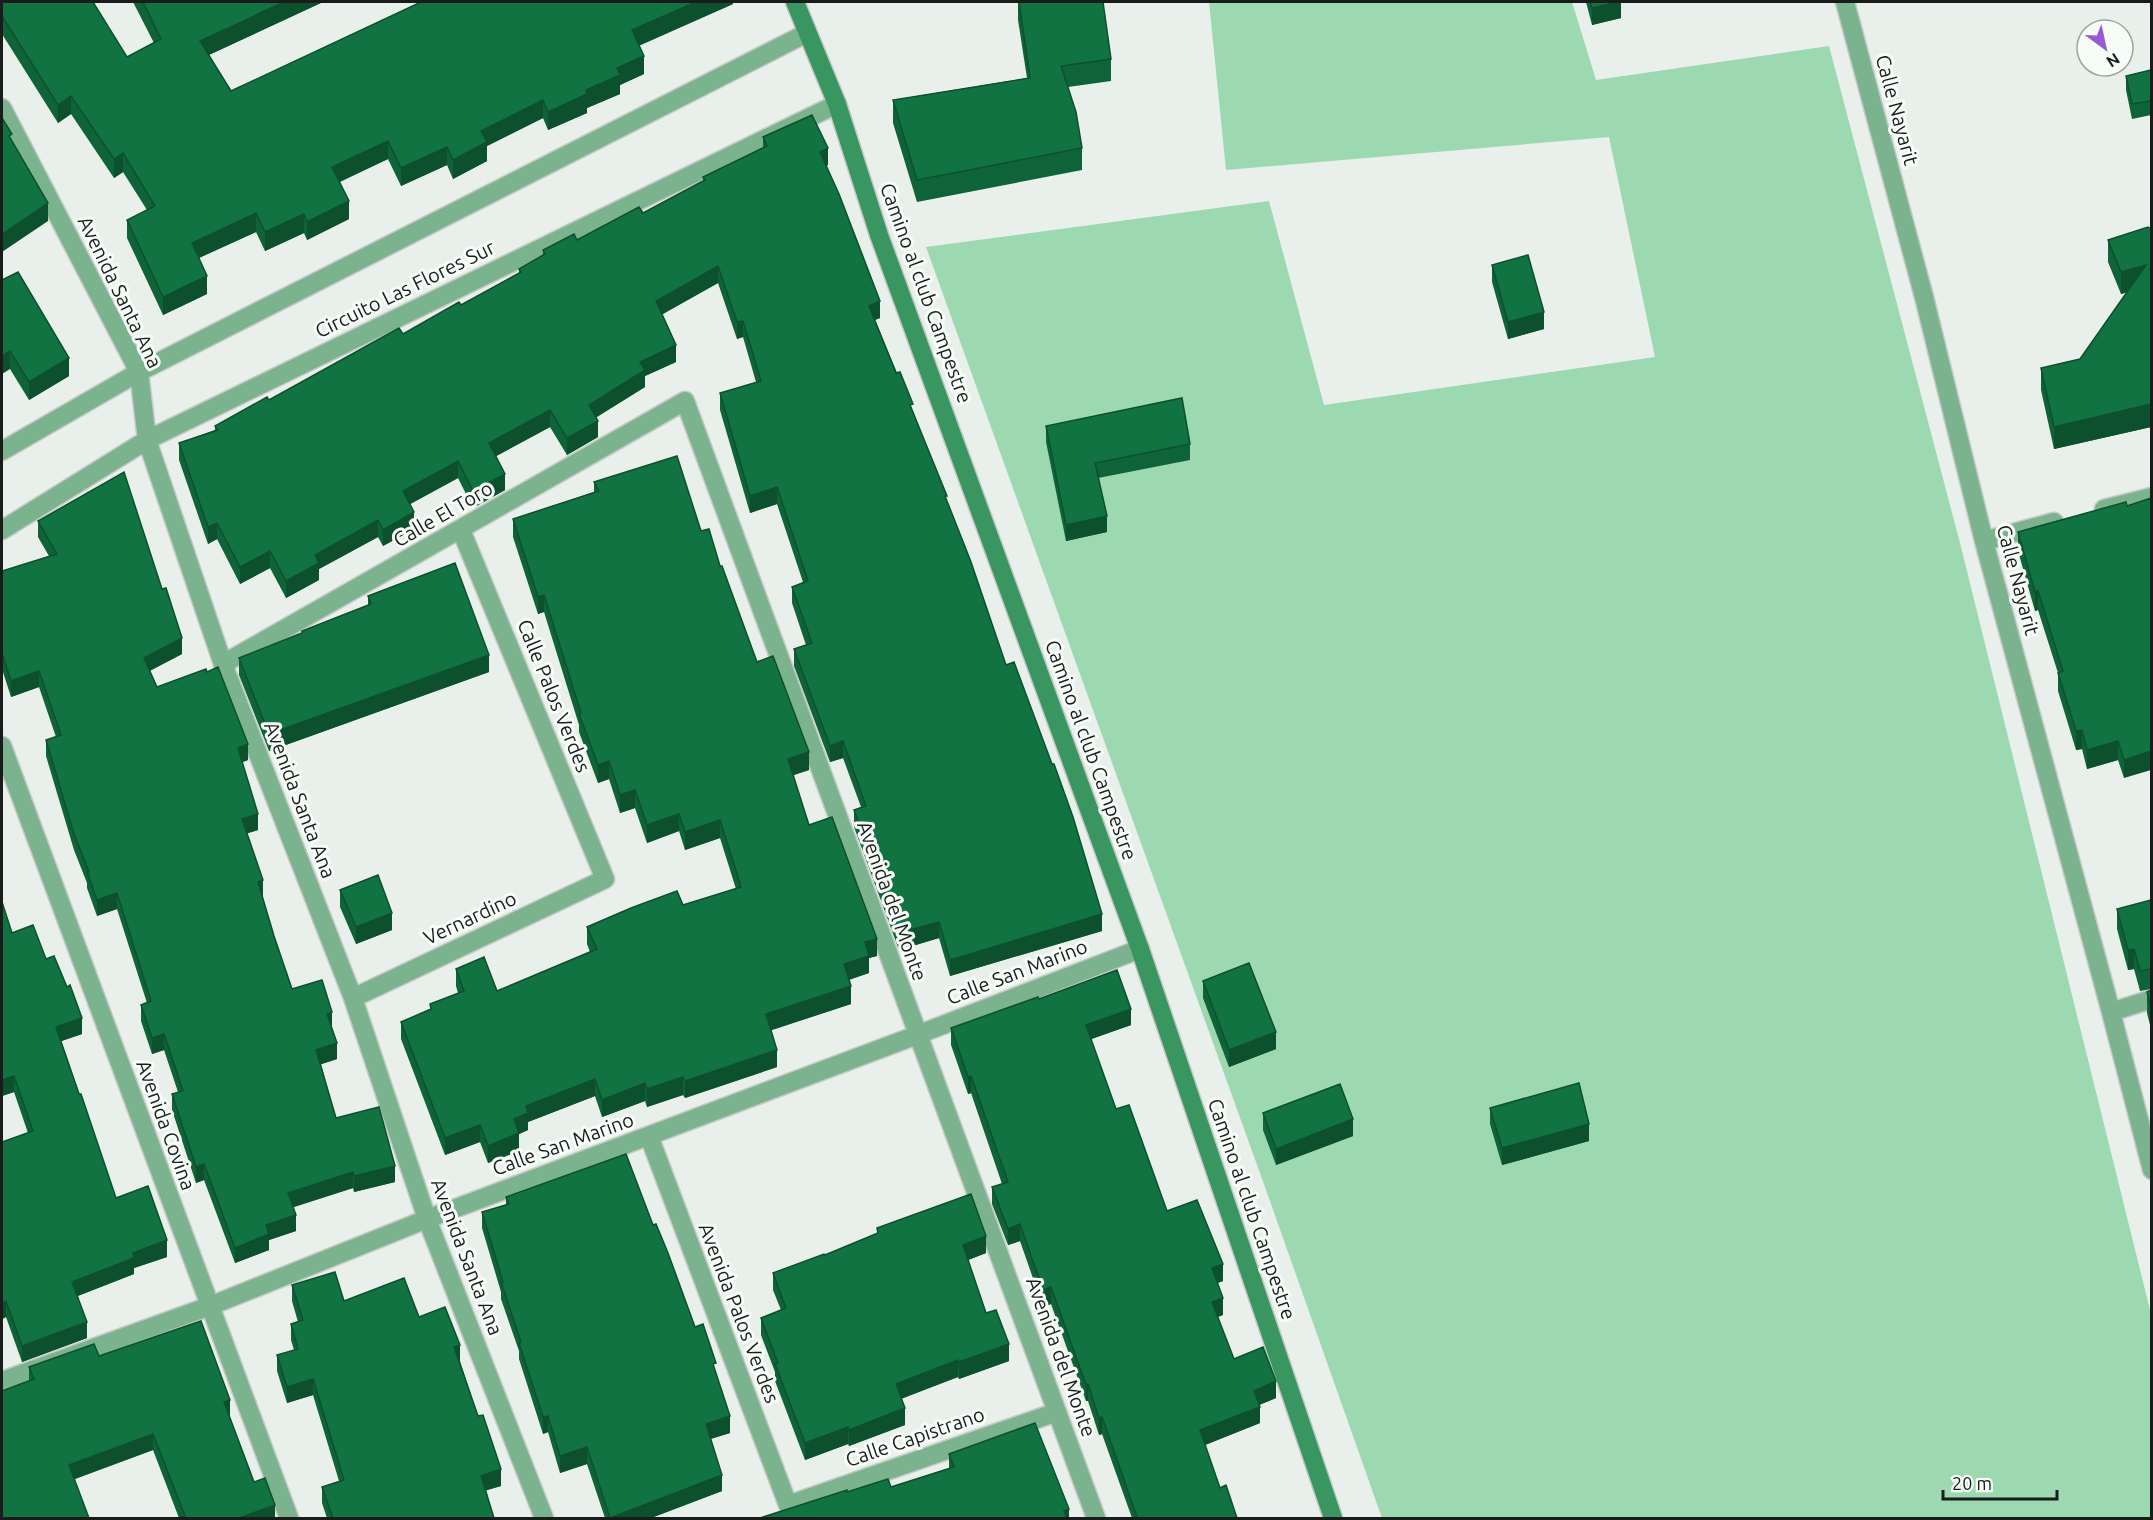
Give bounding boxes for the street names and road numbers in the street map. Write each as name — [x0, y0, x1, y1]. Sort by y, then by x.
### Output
street label: Calle Nayarit — [1872, 52, 1923, 168]
street label: Camino al club Campestre — [876, 180, 977, 406]
street label: Avenida Santa Ana — [74, 212, 167, 371]
street label: Circuito Las Flores Sur — [311, 235, 499, 342]
street label: Calle El Toro — [389, 476, 496, 551]
street label: Calle Nayarit — [1993, 522, 2044, 638]
street label: Calle Palos Verdes — [513, 616, 596, 776]
street label: Camino al club Campestre — [1041, 637, 1142, 863]
street label: Avenida Santa Ana — [260, 718, 341, 881]
street label: Avenida del Monte — [853, 818, 932, 984]
street label: Vernardino — [420, 886, 520, 949]
street label: Calle San Marino — [943, 934, 1090, 1009]
street label: Avenida Covina — [132, 1057, 201, 1193]
street label: Camino al club Campestre — [1204, 1095, 1301, 1322]
street label: Calle San Marino — [489, 1107, 637, 1180]
street label: Avenida Santa Ana — [427, 1175, 508, 1338]
street label: Avenida Palos Verdes — [695, 1220, 784, 1406]
street label: Avenida del Monte — [1022, 1274, 1101, 1440]
street label: Calle Capistrano — [842, 1402, 987, 1471]

